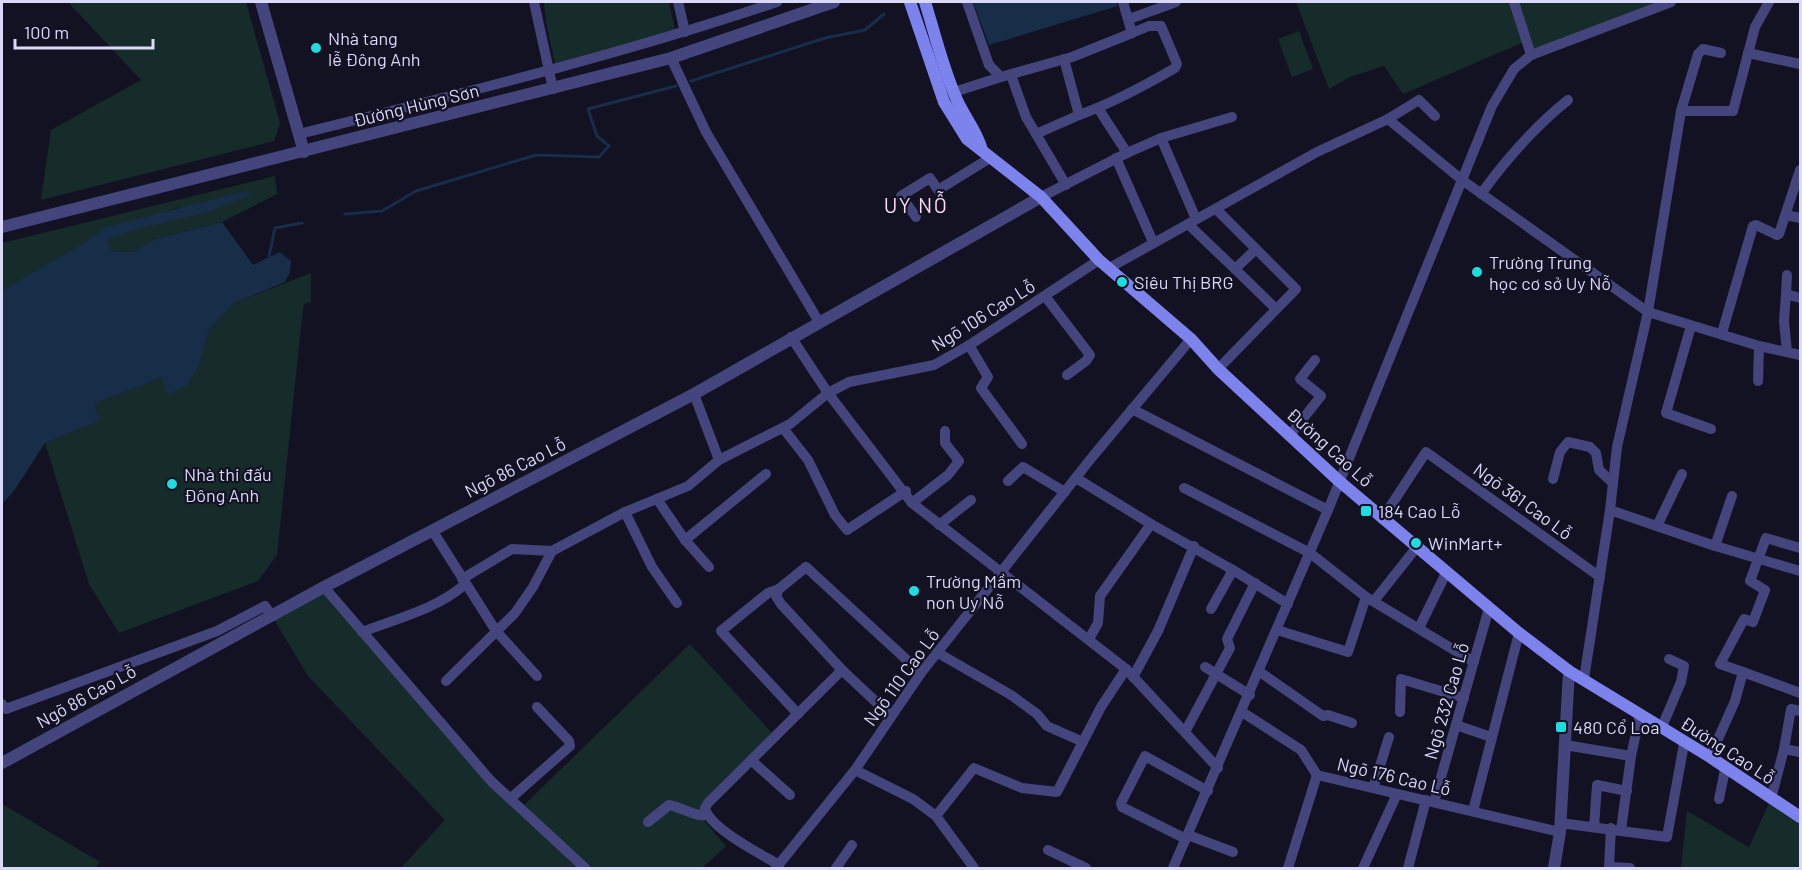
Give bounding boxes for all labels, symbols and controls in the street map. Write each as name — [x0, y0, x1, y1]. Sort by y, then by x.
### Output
scale bar — [15, 12, 153, 50]
text: 100 m — [24, 21, 69, 43]
place label: Nhà tang lễ Đông Anh — [328, 27, 421, 70]
marker: Nhà tang lễ Đông Anh — [309, 41, 323, 55]
street label: Đường Hùng Sơn — [351, 79, 481, 131]
district label: UY NỖ — [884, 191, 948, 217]
place label: Trường Trung học cơ sở Uy Nỗ — [1489, 251, 1611, 294]
marker: Trường Trung học cơ sở Uy Nỗ — [1470, 265, 1484, 279]
place label: Siêu Thị BRG — [1134, 271, 1233, 293]
street label: Ngõ 106 Cao Lỗ — [927, 274, 1039, 356]
marker: Siêu Thị BRG — [1115, 275, 1129, 289]
street label: Đường Cao Lỗ — [1283, 403, 1377, 491]
street label: Ngõ 86 Cao Lỗ — [461, 432, 569, 502]
street label: Ngõ 361 Cao Lỗ — [1469, 458, 1577, 544]
place label: Nhà thi đấu Đông Anh — [184, 463, 272, 506]
marker: Nhà thi đấu Đông Anh — [165, 477, 179, 491]
place label: 184 Cao Lỗ — [1378, 500, 1460, 522]
marker: 184 Cao Lỗ — [1359, 504, 1373, 518]
place label: WinMart+ — [1428, 532, 1503, 554]
marker: WinMart+ — [1409, 536, 1423, 550]
place label: Trường Mầm non Uy Nỗ — [926, 570, 1021, 613]
marker: Trường Mầm non Uy Nỗ — [907, 584, 921, 598]
street label: Ngõ 110 Cao Lỗ — [858, 624, 944, 730]
street label: Ngõ 232 Cao Lỗ — [1419, 640, 1473, 762]
street label: Ngõ 86 Cao Lỗ — [32, 660, 140, 732]
street label: Đường Cao Lỗ — [1677, 711, 1779, 789]
place label: 480 Cổ Loa — [1573, 716, 1659, 738]
marker: 480 Cổ Loa — [1554, 720, 1568, 734]
street label: Ngõ 176 Cao Lỗ — [1335, 752, 1453, 800]

